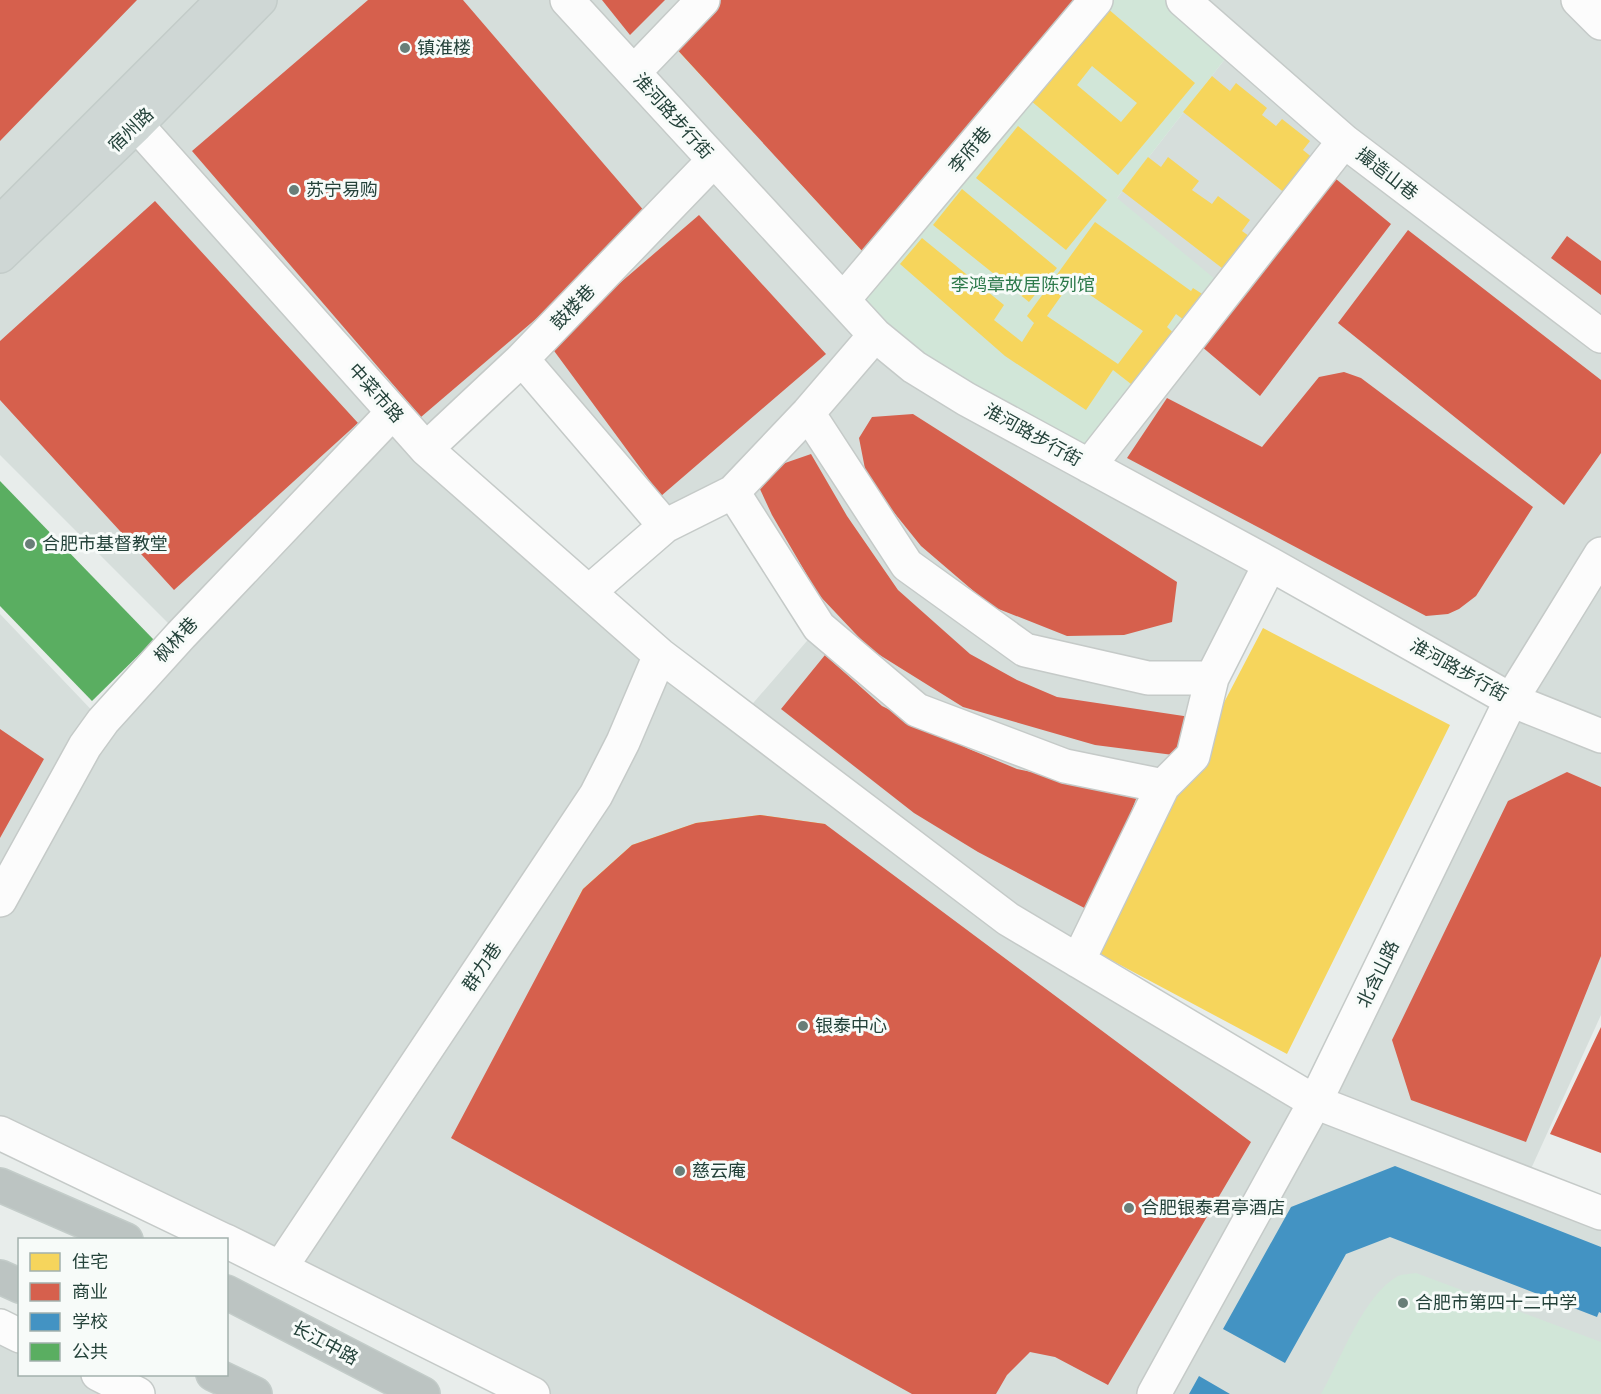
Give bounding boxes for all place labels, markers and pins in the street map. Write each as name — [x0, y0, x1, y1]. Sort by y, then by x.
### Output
place label: 镇淮楼 — [417, 34, 471, 61]
marker: 镇淮楼 — [398, 41, 412, 55]
place label: 苏宁易购 — [306, 176, 378, 203]
marker: 苏宁易购 — [287, 183, 301, 197]
place label: 合肥市基督教堂 — [42, 530, 168, 557]
marker: 合肥市基督教堂 — [23, 537, 37, 551]
place label: 银泰中心 — [815, 1012, 887, 1039]
marker: 银泰中心 — [796, 1019, 810, 1033]
place label: 慈云庵 — [692, 1157, 746, 1184]
marker: 慈云庵 — [673, 1164, 687, 1178]
place label: 合肥银泰君亭酒店 — [1141, 1194, 1285, 1221]
marker: 合肥银泰君亭酒店 — [1122, 1201, 1136, 1215]
place label: 合肥市第四十二中学 — [1415, 1289, 1577, 1316]
marker: 合肥市第四十二中学 — [1396, 1296, 1410, 1310]

